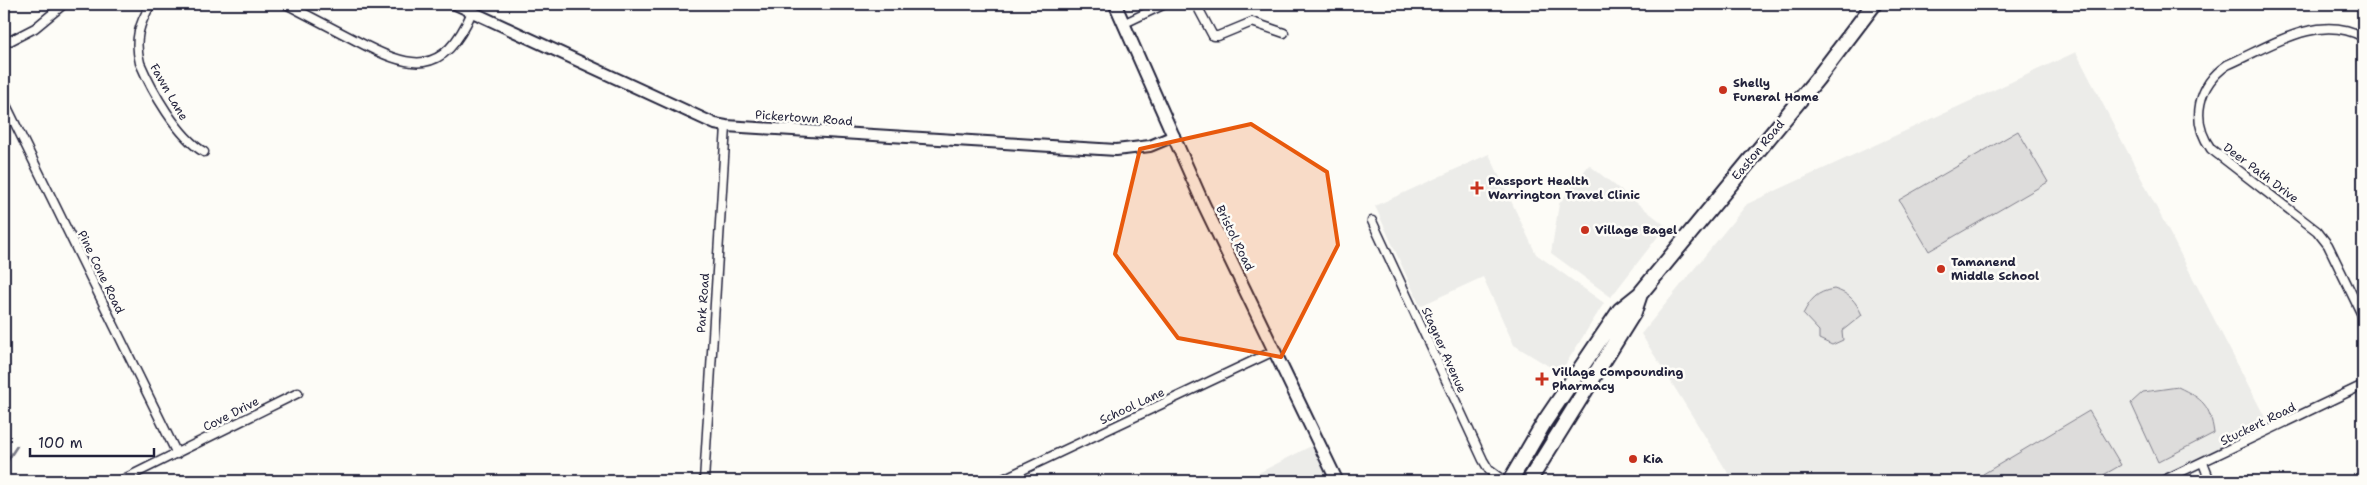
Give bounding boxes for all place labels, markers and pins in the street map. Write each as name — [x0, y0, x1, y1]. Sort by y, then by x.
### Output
place label: Shelly Funeral Home — [1733, 75, 1819, 105]
marker: Shelly Funeral Home — [1717, 84, 1729, 96]
place label: Passport Health Warrington Travel Clinic — [1488, 173, 1640, 203]
marker: Passport Health Warrington Travel Clinic — [1470, 181, 1484, 195]
place label: Village Bagel — [1595, 222, 1677, 238]
marker: Village Bagel — [1579, 224, 1591, 236]
place label: Tamanend Middle School — [1951, 254, 2039, 284]
marker: Tamanend Middle School — [1935, 263, 1947, 275]
place label: Village Compounding Pharmacy — [1552, 364, 1684, 394]
marker: Village Compounding Pharmacy — [1536, 373, 1548, 385]
place label: Kia — [1643, 451, 1664, 467]
marker: Kia — [1627, 453, 1639, 465]

